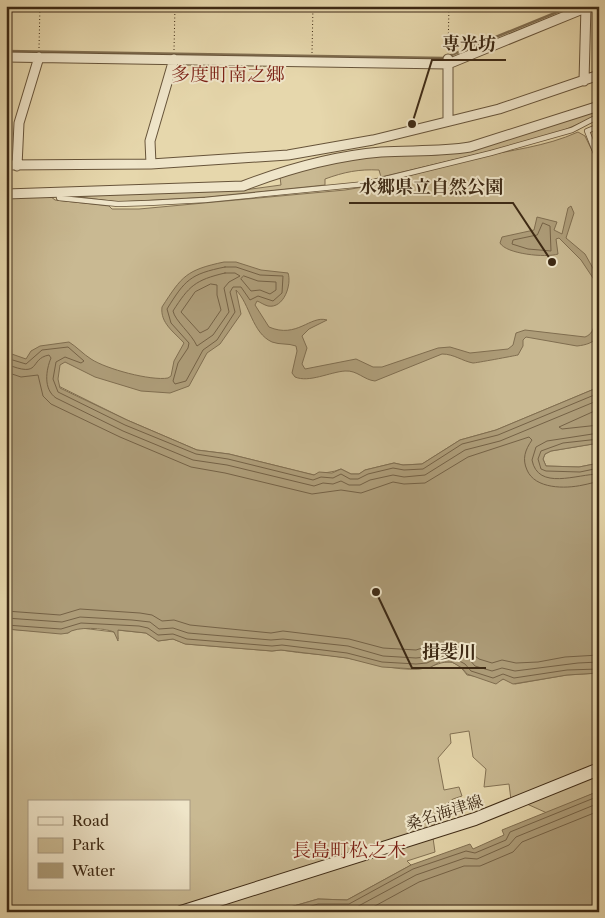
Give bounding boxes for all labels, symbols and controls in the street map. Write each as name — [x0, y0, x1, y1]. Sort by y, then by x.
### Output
callout: 専光坊 — [432, 27, 506, 60]
text: 専光坊 — [442, 33, 496, 55]
district label: 多度町南之郷 — [171, 63, 285, 86]
callout: 水郷県立自然公園 — [349, 170, 513, 203]
text: 水郷県立自然公園 — [359, 176, 503, 198]
callout: 揖斐川 — [412, 635, 486, 668]
text: 揖斐川 — [422, 641, 476, 663]
street label: 桑名海津線 — [403, 790, 485, 834]
legend — [28, 800, 190, 890]
text: Road — [72, 811, 109, 830]
text: Park — [72, 835, 106, 854]
district label: 長島町松之木 — [292, 839, 406, 862]
text: Water — [71, 861, 116, 880]

